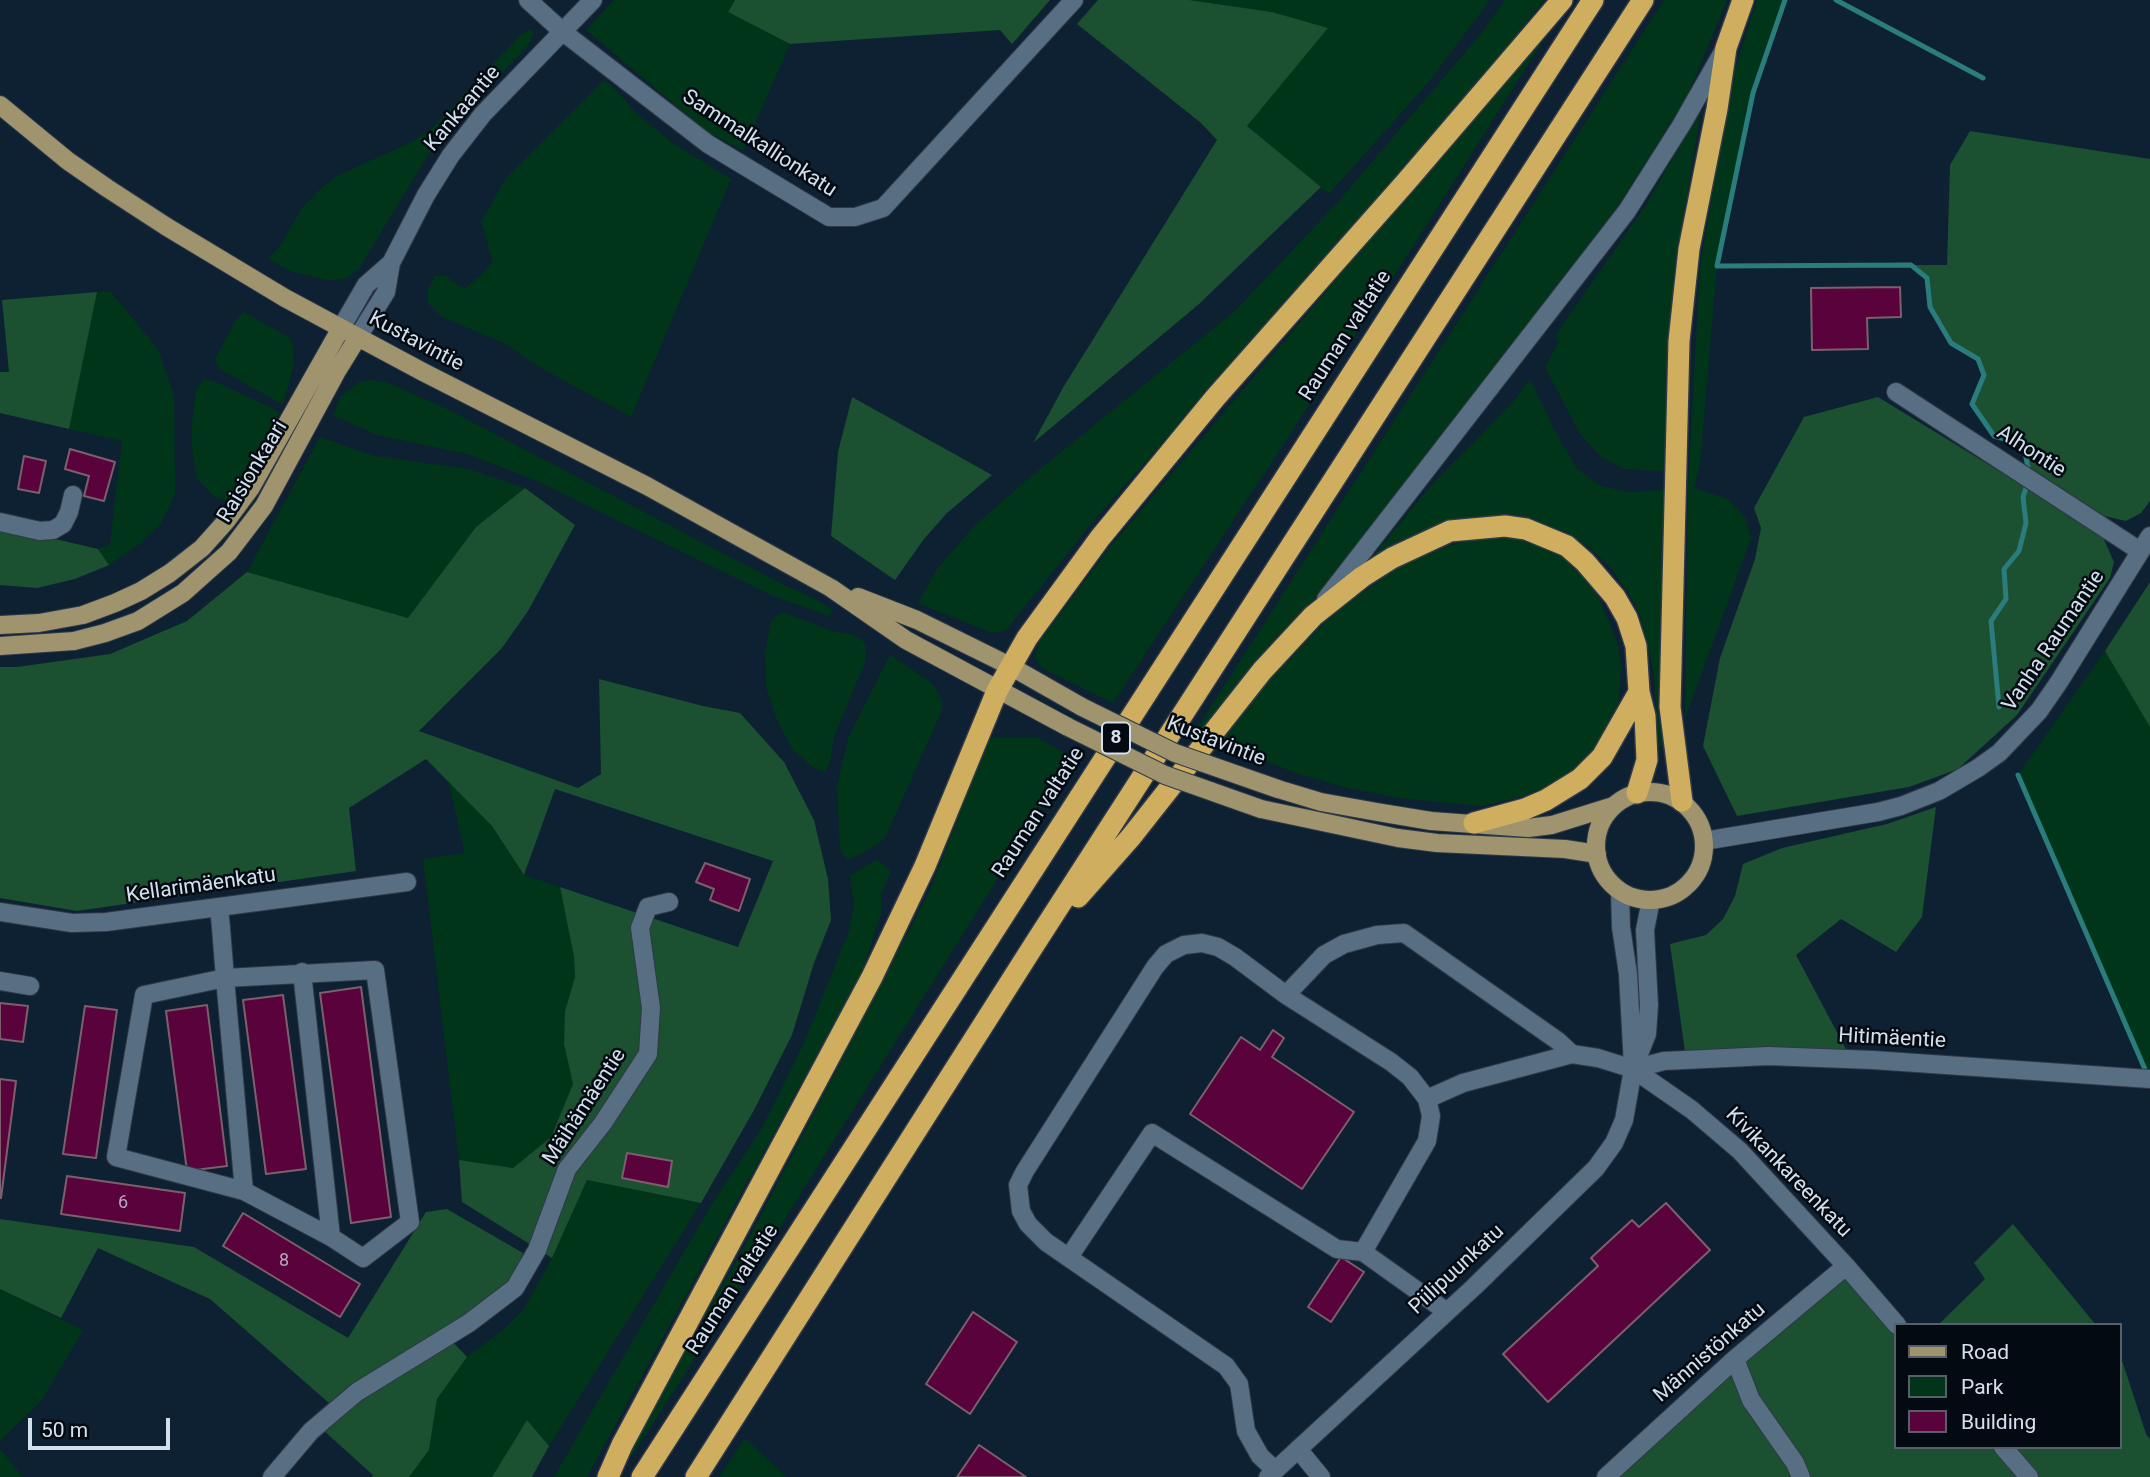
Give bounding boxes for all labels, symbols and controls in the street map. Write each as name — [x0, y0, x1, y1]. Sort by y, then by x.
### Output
street label: Kankaantie — [420, 61, 506, 157]
street label: Sammalkallionkatu — [677, 85, 841, 203]
street label: Rauman valtatie — [1294, 266, 1398, 406]
street label: Kustavintie — [364, 307, 468, 377]
street label: Raisionkaari — [213, 416, 293, 528]
street label: Alhontie — [1992, 420, 2070, 484]
street label: Vanha Raumantie — [1998, 566, 2110, 716]
street label: Kustavintie — [1163, 712, 1269, 772]
road number: 8 — [1102, 722, 1130, 754]
street label: Rauman valtatie — [987, 743, 1091, 883]
street label: Kellarimäenkatu — [124, 863, 278, 909]
street label: Hitimäentie — [1838, 1024, 1946, 1054]
street label: Mäihämäentie — [538, 1044, 632, 1170]
street label: Kivikankareenkatu — [1720, 1103, 1856, 1243]
house number: 6 — [118, 1192, 128, 1214]
street label: Rauman valtatie — [681, 1220, 785, 1360]
street label: Piilipuunkatu — [1404, 1220, 1510, 1320]
house number: 8 — [279, 1250, 289, 1272]
street label: Männistönkatu — [1649, 1298, 1771, 1408]
legend — [1895, 1323, 2122, 1449]
text: Road — [1961, 1340, 2009, 1364]
text: Park — [1961, 1375, 2003, 1399]
scale bar — [32, 1404, 173, 1448]
text: Building — [1961, 1410, 2036, 1434]
text: 50 m — [41, 1418, 88, 1442]

